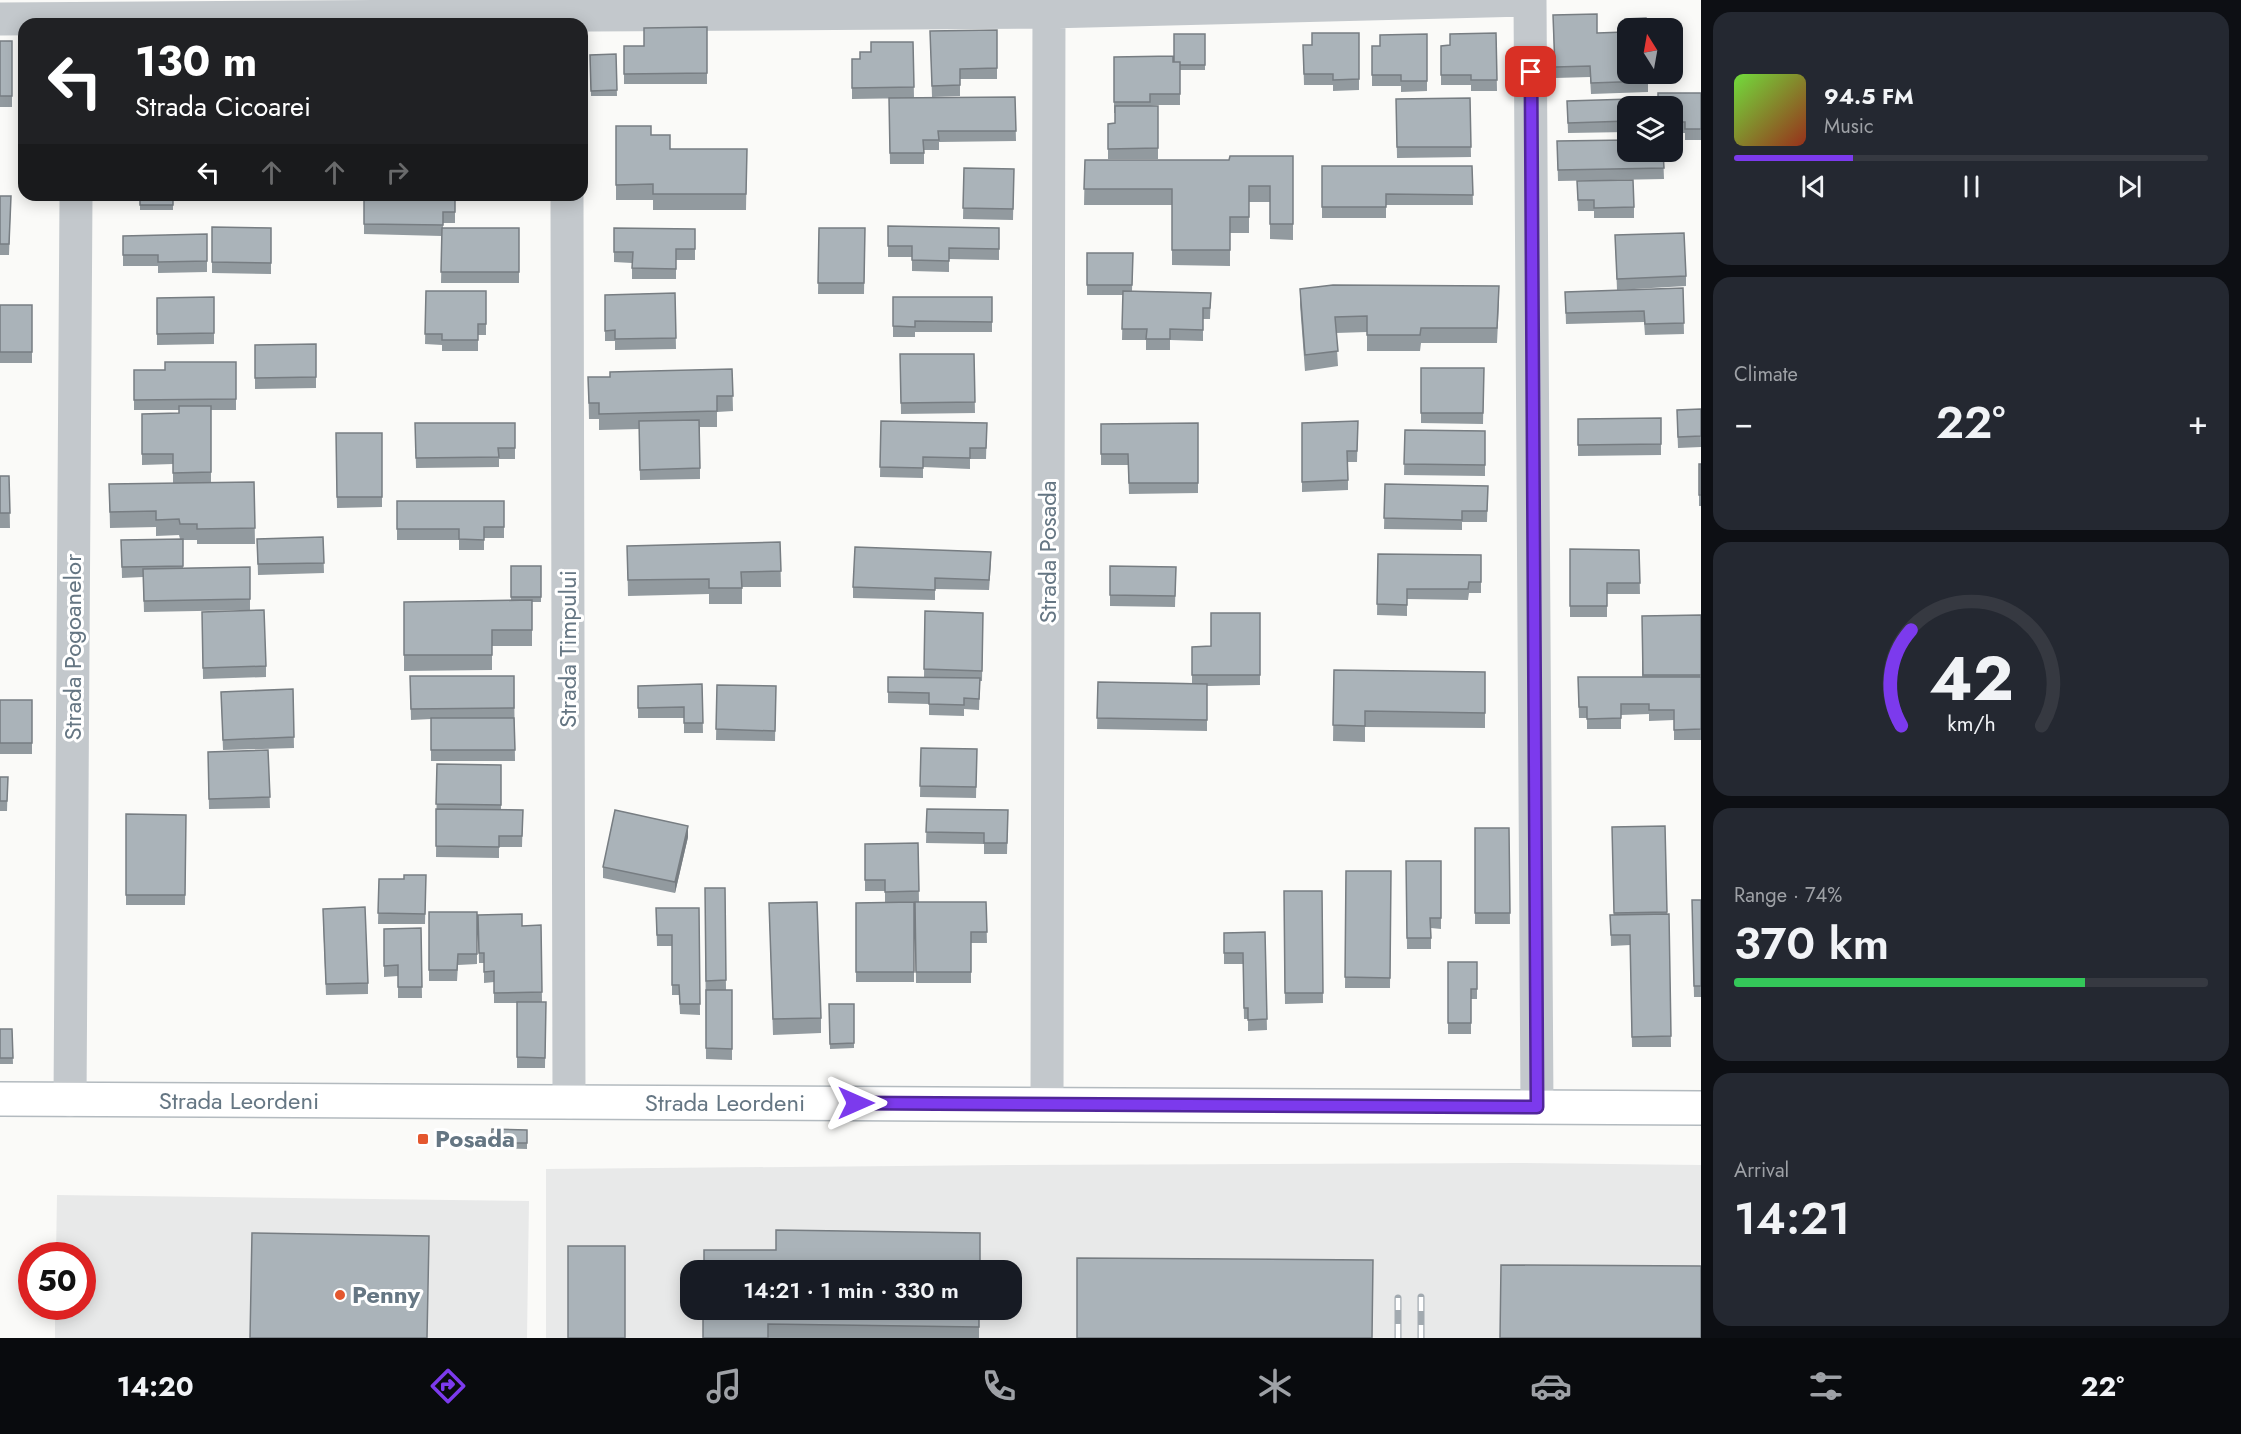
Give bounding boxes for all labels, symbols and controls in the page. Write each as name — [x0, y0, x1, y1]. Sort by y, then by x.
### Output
north arrow — [1617, 18, 1683, 84]
map controls — [1617, 18, 1683, 162]
text: 130 m — [135, 31, 257, 92]
icon: left — [36, 42, 114, 120]
pin — [1505, 46, 1556, 97]
icon: arrive — [1514, 55, 1547, 88]
text: 94.5 FM — [1824, 80, 1914, 112]
text: Strada Cicoarei — [135, 87, 311, 126]
button: layers — [1617, 96, 1683, 162]
text: Music — [1824, 112, 1874, 141]
icon: left — [192, 156, 225, 189]
icon: ahead — [255, 156, 288, 189]
icon: ahead — [318, 156, 351, 189]
icon: right — [381, 156, 414, 189]
icon: previous — [1797, 170, 1830, 203]
icon: pause — [1955, 170, 1988, 203]
icon: next — [2113, 170, 2146, 203]
text: Climate — [1734, 360, 1798, 389]
text: 22° — [1936, 390, 2005, 455]
text: − — [1734, 399, 1753, 446]
text: + — [2188, 399, 2208, 446]
street label: Strada Posada — [1030, 480, 1065, 624]
street label: Strada Pogoanelor — [55, 553, 90, 740]
street label: Strada Timpului — [550, 570, 585, 728]
text: 42 — [1929, 633, 2013, 723]
text: km/h — [1947, 708, 1995, 739]
text: Range · 74% — [1734, 881, 1842, 910]
text: 370 km — [1734, 911, 1889, 976]
position arrow — [824, 1071, 888, 1135]
street label: Strada Leordeni — [159, 1083, 319, 1118]
street label: Strada Leordeni — [645, 1085, 805, 1120]
place label: Posada — [435, 1121, 515, 1156]
marker: Posada — [416, 1132, 430, 1146]
text: Arrival — [1734, 1156, 1789, 1185]
text: 14:21 — [1734, 1186, 1850, 1251]
speed limit sign: 50 — [18, 1242, 96, 1320]
text: 14:21 · 1 min · 330 m — [743, 1274, 959, 1306]
place label: Penny — [352, 1277, 420, 1312]
marker: Penny — [333, 1288, 347, 1302]
icon: directions — [427, 1365, 469, 1407]
icon: music — [703, 1365, 745, 1407]
icon: phone — [978, 1365, 1020, 1407]
icon: climate — [1254, 1365, 1296, 1407]
icon: car — [1530, 1365, 1572, 1407]
icon: filters — [1805, 1365, 1847, 1407]
text: 14:20 — [117, 1367, 194, 1406]
text: 22° — [2081, 1367, 2124, 1406]

